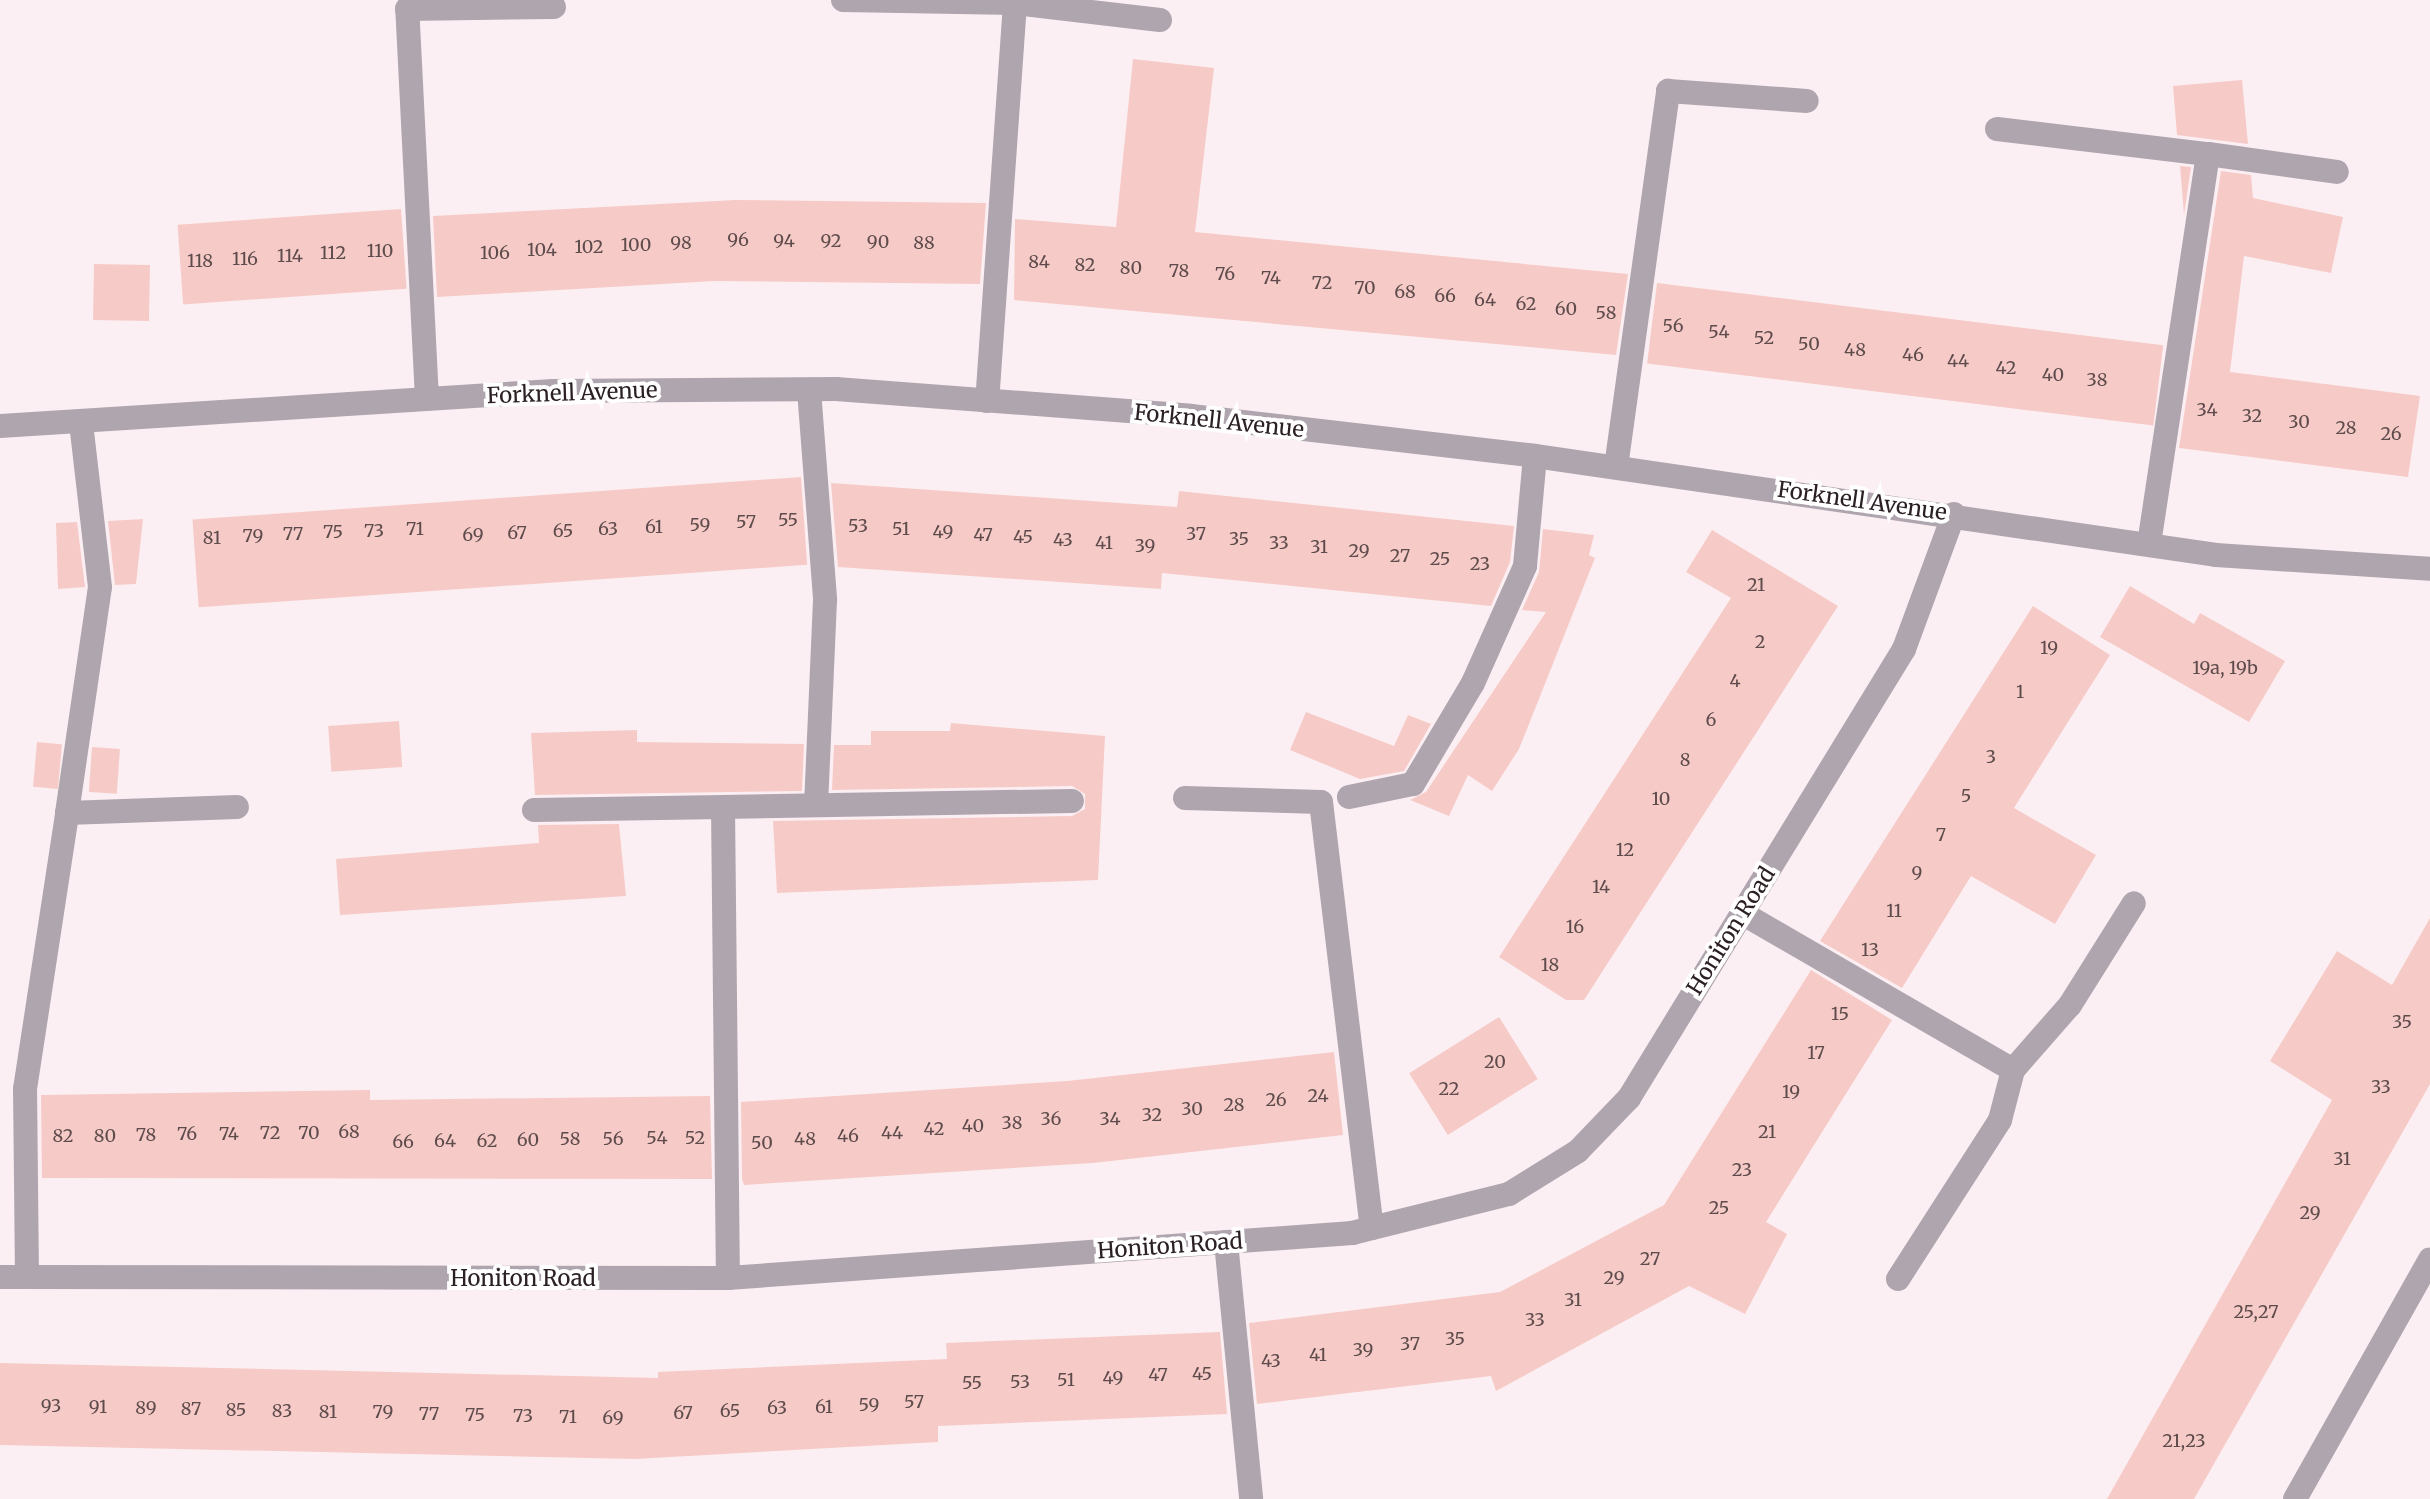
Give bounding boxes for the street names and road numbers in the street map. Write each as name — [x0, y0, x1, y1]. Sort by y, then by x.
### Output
street label: Forknell Avenue — [486, 377, 658, 409]
street label: Forknell Avenue — [1133, 399, 1305, 443]
street label: Forknell Avenue — [1776, 476, 1948, 526]
street label: Honiton Road — [1681, 862, 1781, 1000]
street label: Honiton Road — [1096, 1228, 1244, 1264]
street label: Honiton Road — [450, 1266, 596, 1292]

